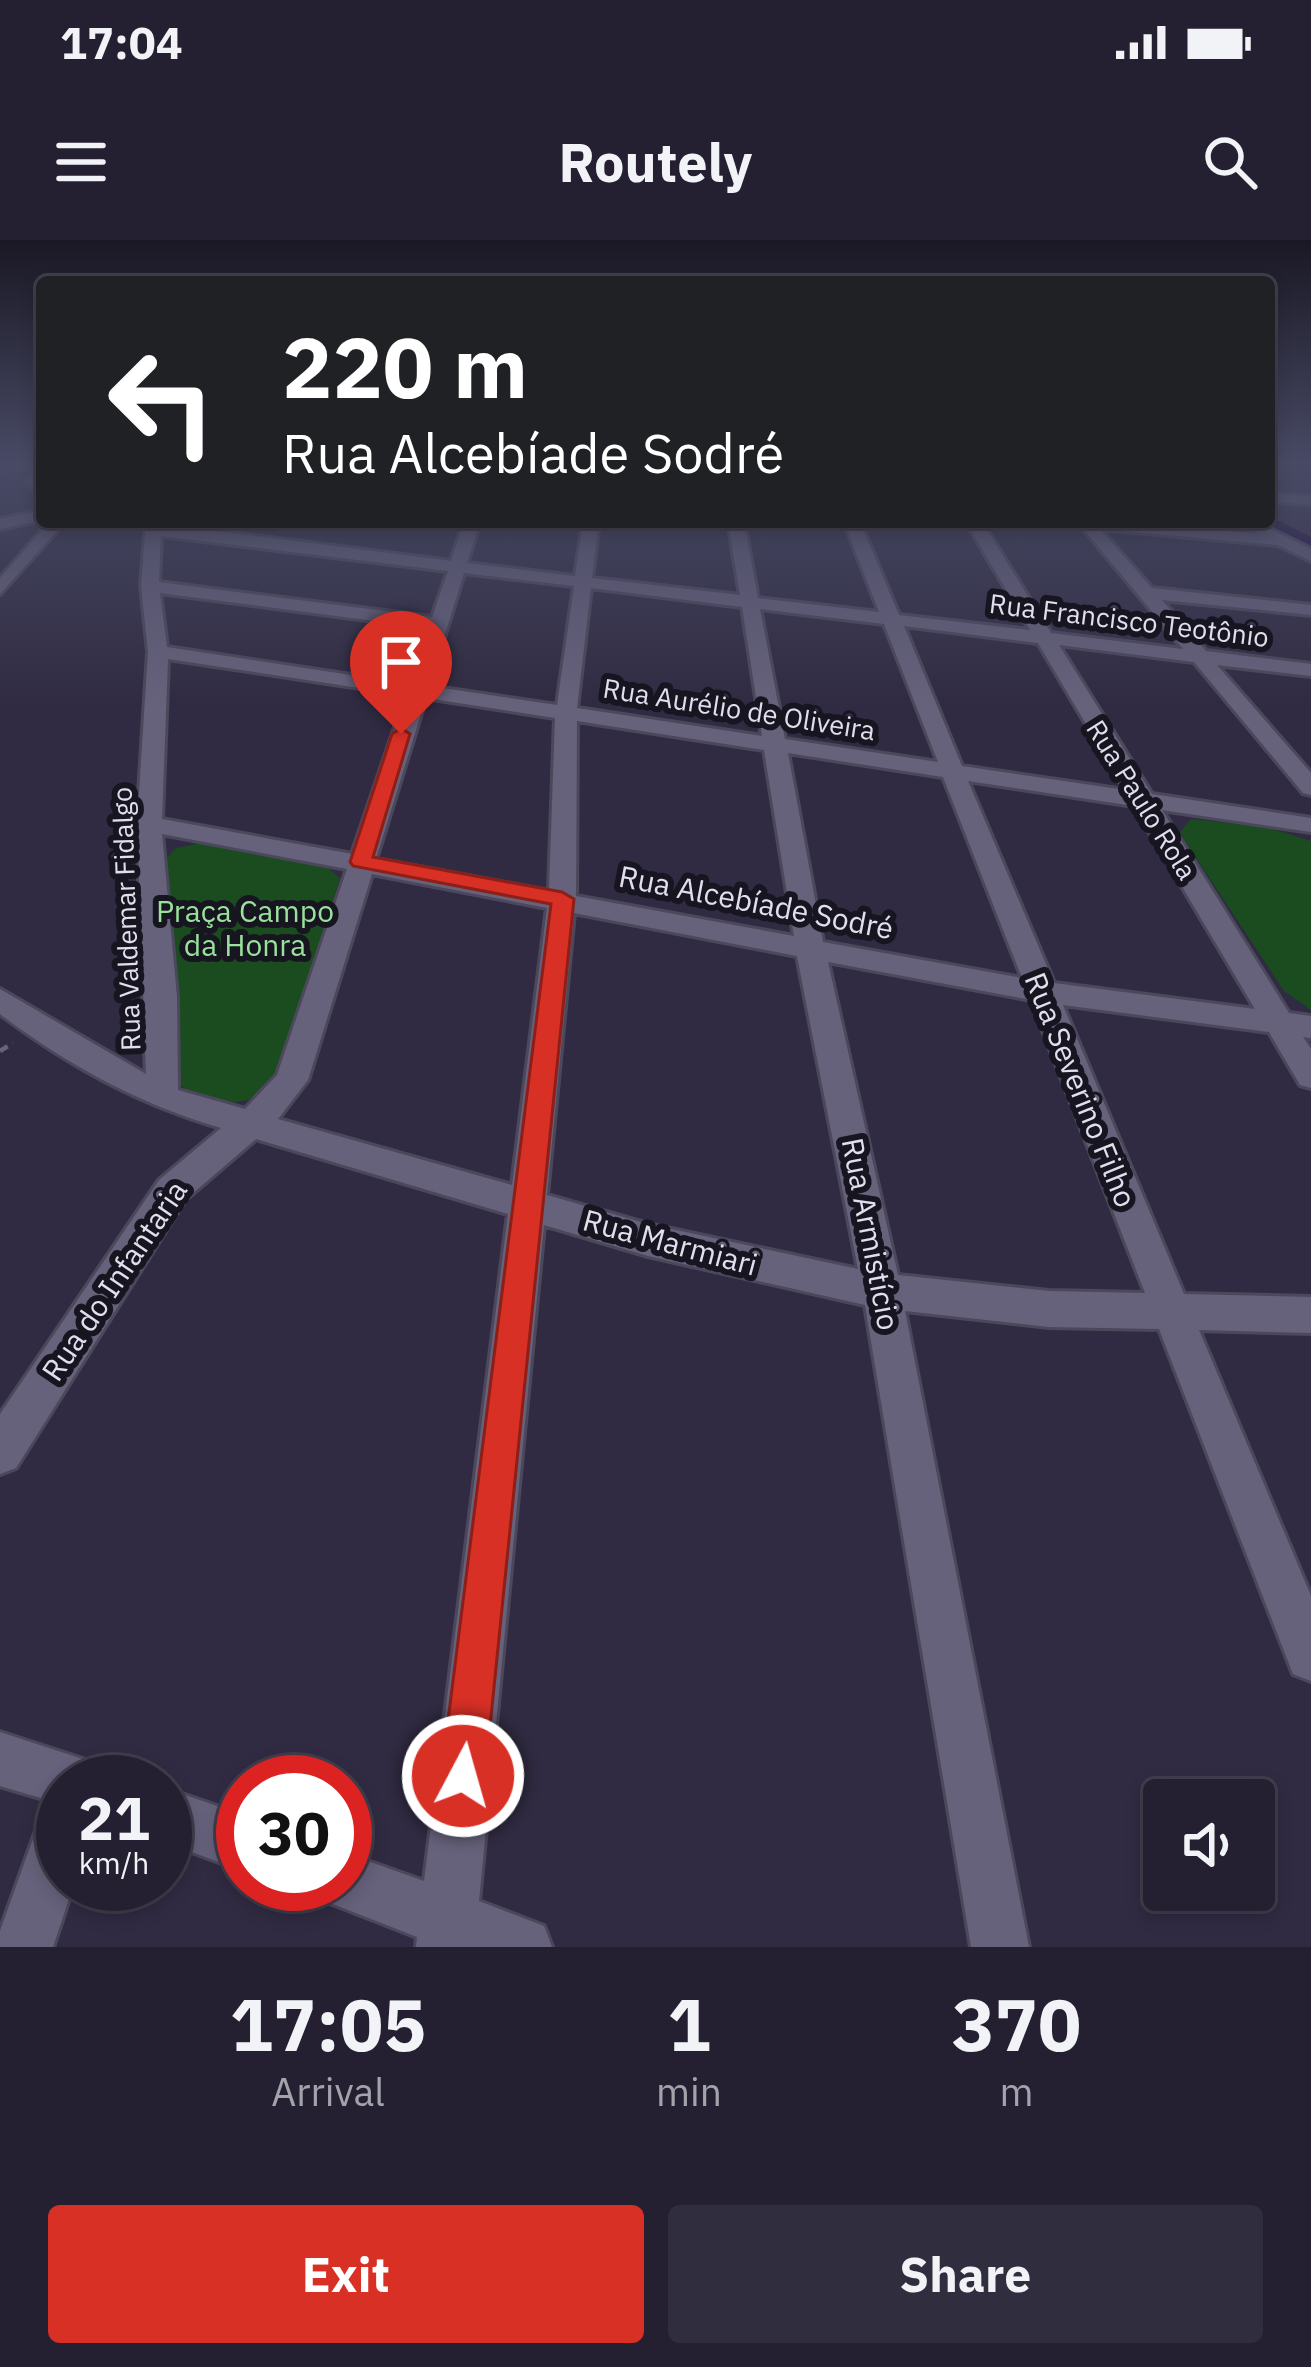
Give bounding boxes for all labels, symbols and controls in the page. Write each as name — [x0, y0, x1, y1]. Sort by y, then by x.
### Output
text: 17:04 — [60, 13, 183, 71]
text: Routely — [559, 127, 752, 197]
icon: menu — [48, 129, 114, 195]
icon: search — [1197, 129, 1263, 195]
text: 220 m — [282, 312, 528, 421]
icon: left — [84, 324, 240, 480]
text: Rua Alcebíade Sodré — [282, 418, 784, 488]
street label: Rua Francisco Teotônio — [987, 585, 1271, 654]
pin — [350, 611, 452, 734]
icon: arrive — [368, 629, 434, 695]
street label: Rua Aurélio de Oliveira — [601, 670, 878, 747]
street label: Rua Paulo Rola — [1079, 713, 1205, 886]
street label: Rua Valdemar Fidalgo — [103, 786, 148, 1052]
street label: Rua Alcebíade Sodré — [616, 856, 897, 947]
park label: Praça Campo da Honra — [156, 891, 334, 964]
street label: Rua Severino Filho — [1017, 966, 1146, 1213]
street label: Rua Armistício — [834, 1134, 909, 1333]
street label: Rua do Infantaria — [32, 1172, 195, 1388]
street label: Rua Marmiari — [579, 1200, 762, 1284]
position arrow — [400, 1713, 526, 1839]
speed limit sign: 30 — [216, 1755, 372, 1911]
text: 21 — [78, 1778, 150, 1857]
map controls — [1143, 1779, 1275, 1911]
button: sound — [1143, 1779, 1275, 1911]
text: km/h — [79, 1843, 149, 1882]
text: 17:05 — [230, 1977, 426, 2071]
text: 1 — [667, 1977, 711, 2071]
text: 370 — [952, 1977, 1081, 2071]
text: Arrival — [271, 2066, 385, 2117]
text: min — [656, 2066, 722, 2117]
text: m — [999, 2066, 1034, 2117]
button: Exit — [48, 2205, 644, 2343]
button: Share — [668, 2205, 1263, 2343]

